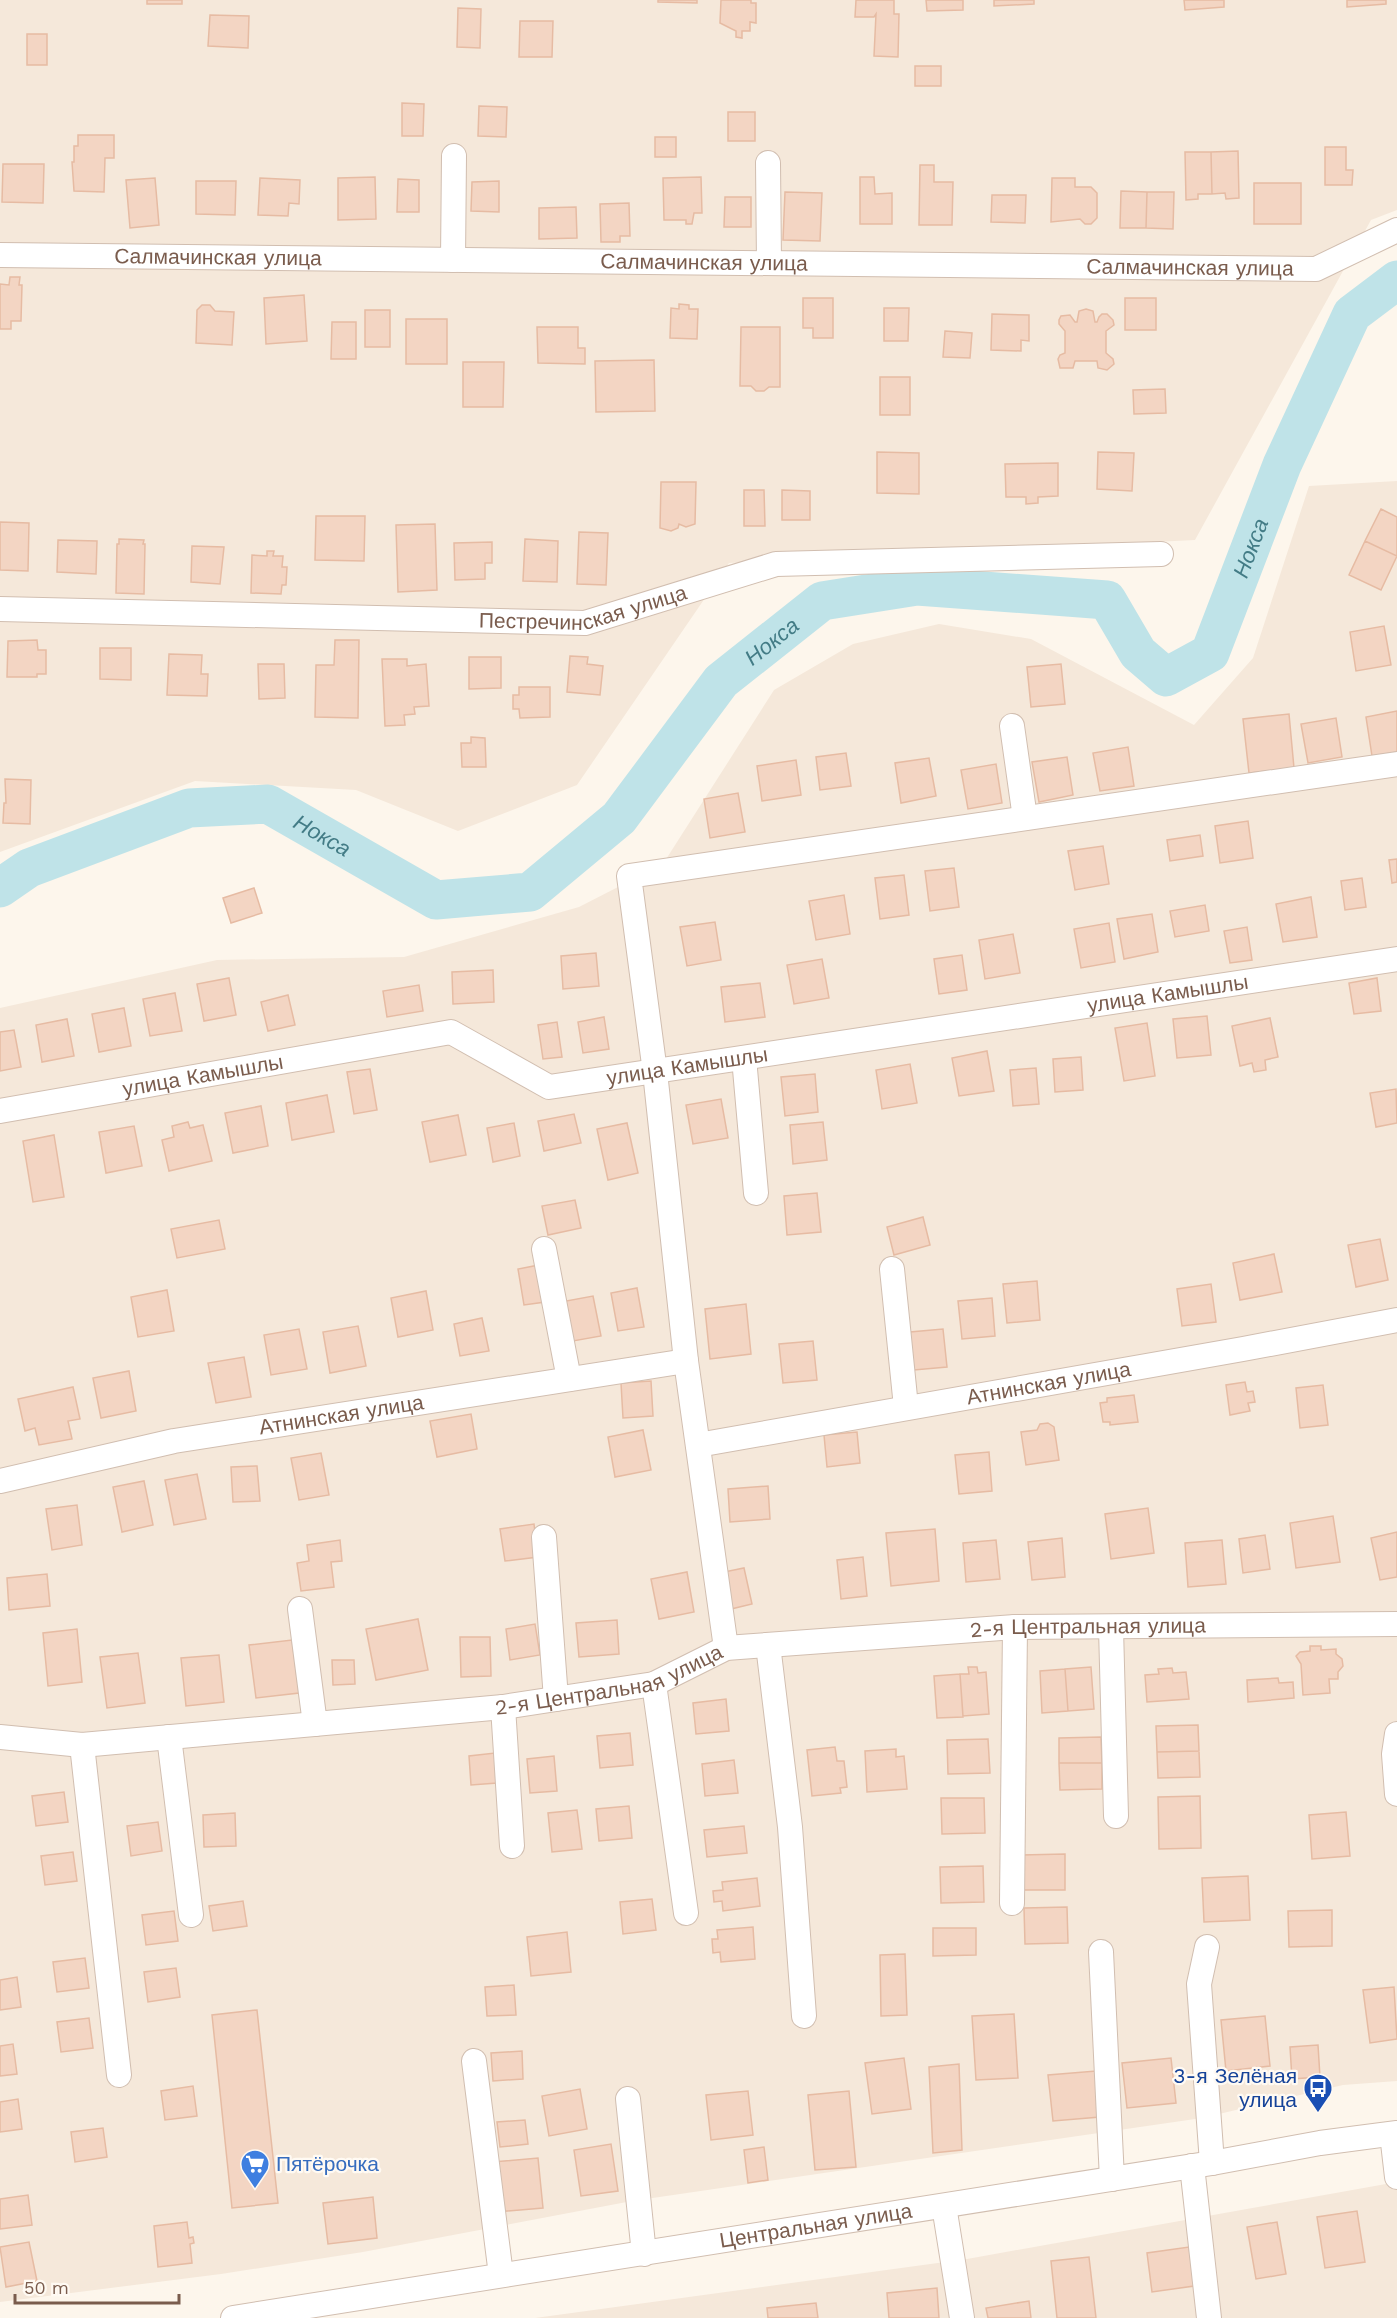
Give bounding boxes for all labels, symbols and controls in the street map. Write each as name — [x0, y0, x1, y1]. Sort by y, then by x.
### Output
street label: Салмачинская улица — [114, 243, 322, 270]
street label: Салмачинская улица — [600, 248, 808, 276]
street label: Салмачинская улица — [1086, 254, 1294, 281]
water label: Нокса — [1228, 515, 1273, 581]
street label: Пестречинская улица — [479, 579, 690, 635]
water label: Нокса — [740, 612, 804, 670]
water label: Нокса — [289, 809, 355, 862]
street label: улица Камышлы — [1085, 969, 1250, 1018]
street label: улица Камышлы — [605, 1041, 769, 1090]
street label: улица Камышлы — [121, 1049, 285, 1101]
street label: Атнинская улица — [964, 1356, 1133, 1409]
street label: Атнинская улица — [257, 1389, 426, 1440]
street label: 2-я Центральная улица — [969, 1612, 1206, 1642]
street label: 2-я Центральная улица — [494, 1639, 727, 1720]
place label: 3-я Зелёная улица — [1173, 2063, 1297, 2112]
bus stop icon: 3-я Зелёная улица — [1302, 2072, 1334, 2114]
supermarket icon: Пятёрочка — [239, 2148, 271, 2190]
place label: Пятёрочка — [276, 2151, 379, 2176]
street label: Центральная улица — [718, 2198, 914, 2253]
scale bar — [15, 2267, 178, 2305]
text: 50 m — [24, 2277, 69, 2298]

